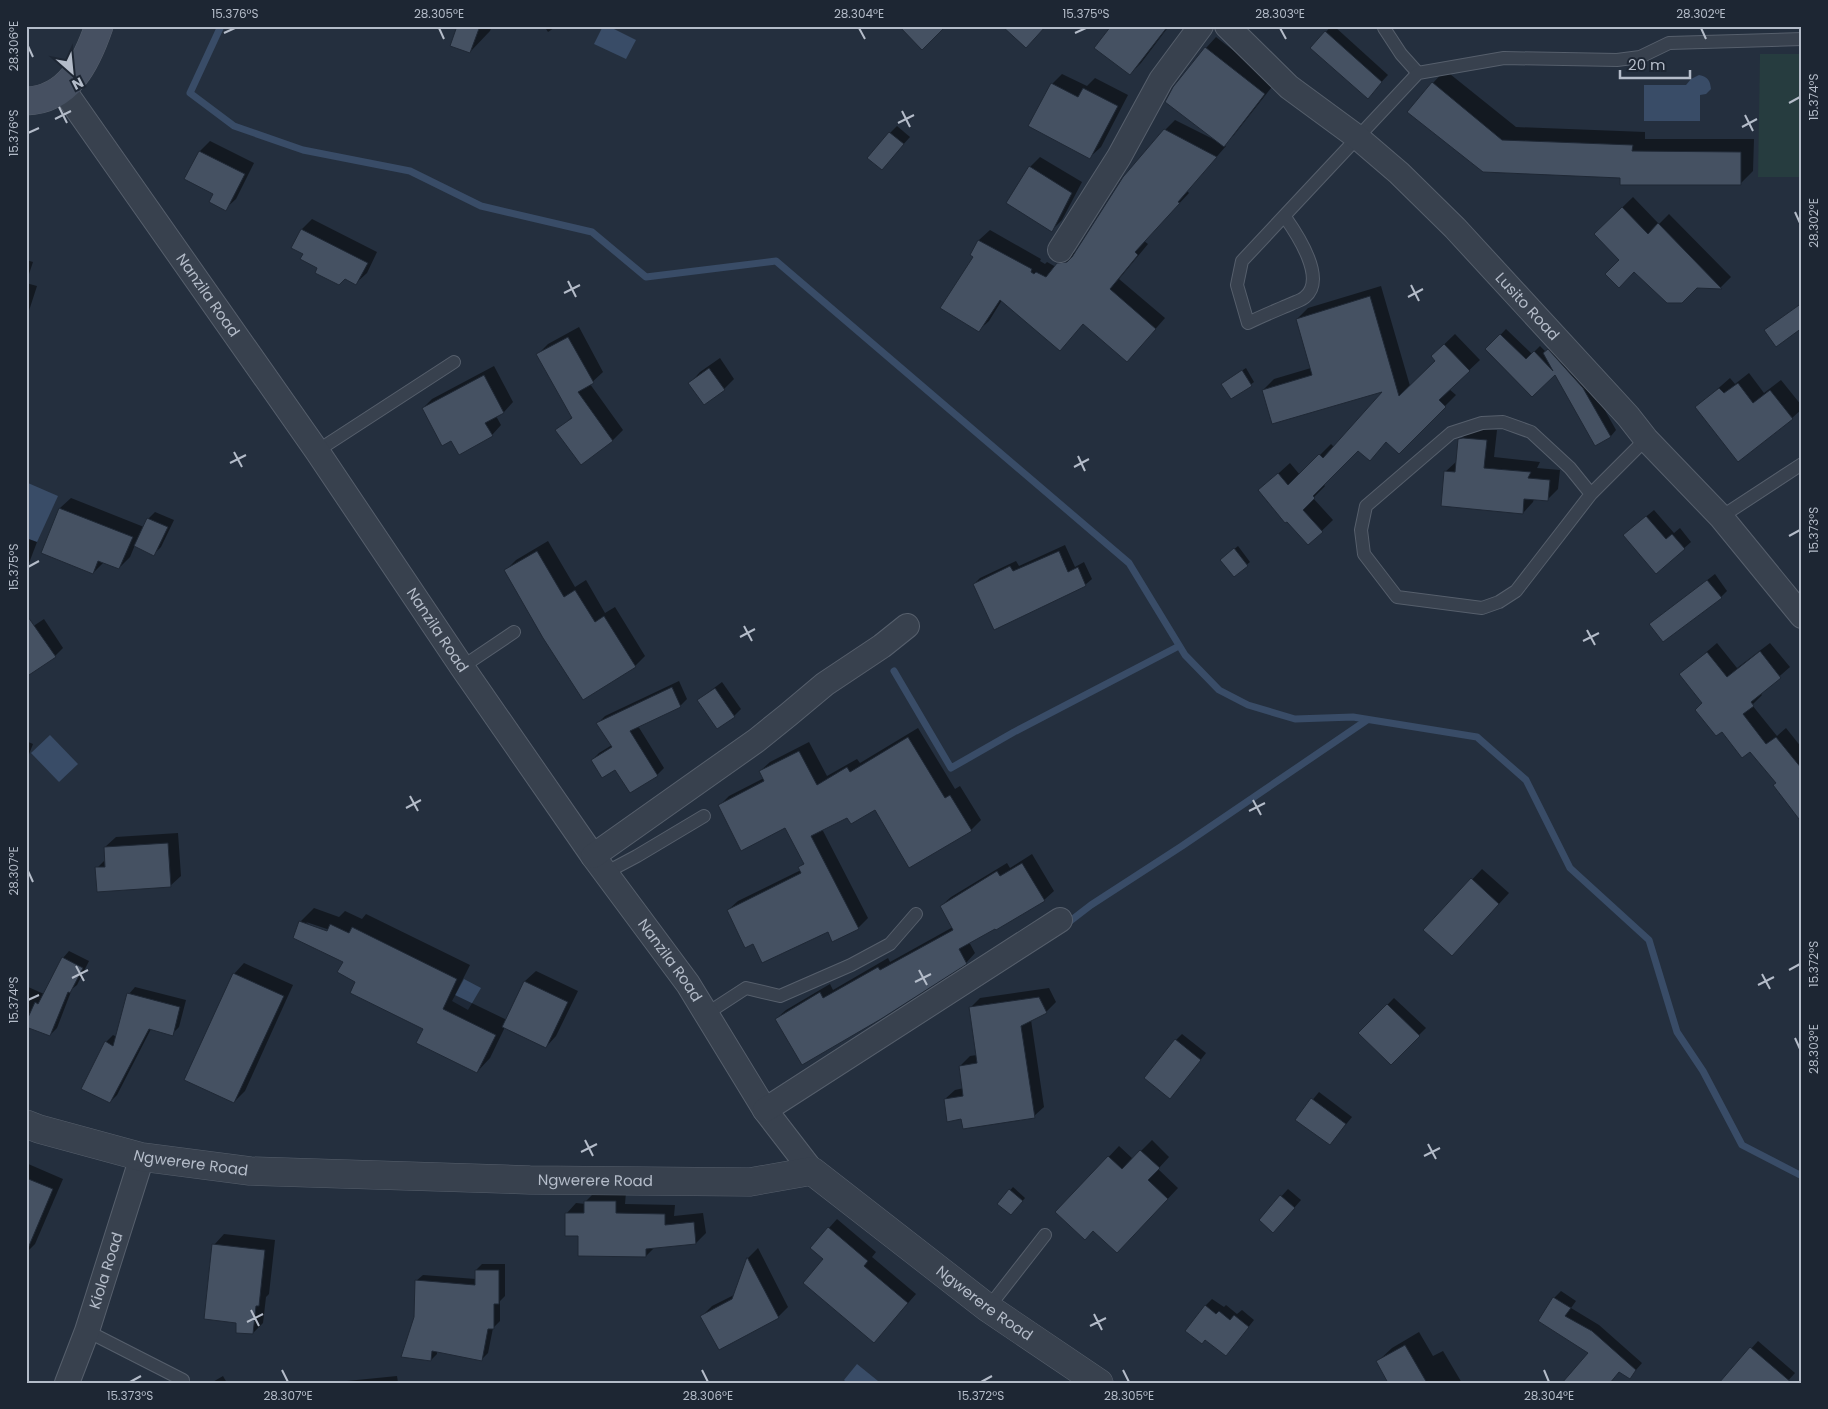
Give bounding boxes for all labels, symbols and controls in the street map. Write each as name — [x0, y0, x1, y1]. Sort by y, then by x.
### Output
text: 15.376°S — [211, 5, 259, 22]
text: 28.305°E — [414, 5, 464, 22]
text: 28.304°E — [834, 5, 884, 22]
text: 15.375°S — [1062, 5, 1110, 22]
text: 28.303°E — [1255, 5, 1305, 22]
text: 28.302°E — [1676, 5, 1726, 22]
text: 28.306°E — [5, 21, 22, 71]
north arrow — [48, 48, 98, 98]
scale bar — [1620, 48, 1690, 80]
text: 20 m — [1628, 54, 1666, 75]
text: N — [69, 72, 87, 95]
text: 15.374°S — [1805, 73, 1822, 121]
text: 15.376°S — [5, 109, 22, 157]
text: 28.302°E — [1805, 198, 1822, 248]
street label: Nanzila Road — [171, 249, 245, 341]
street label: Lusito Road — [1491, 268, 1564, 345]
text: 15.373°S — [1805, 507, 1822, 553]
text: 15.375°S — [5, 543, 22, 591]
street label: Nanzila Road — [402, 583, 474, 676]
text: 28.307°E — [5, 846, 22, 896]
street label: Nanzila Road — [633, 914, 707, 1006]
text: 15.372°S — [1805, 941, 1822, 987]
text: 15.374°S — [5, 976, 22, 1024]
text: 28.303°E — [1805, 1024, 1822, 1074]
street label: Ngwerere Road — [131, 1144, 249, 1181]
street label: Ngwerere Road — [538, 1169, 653, 1191]
street label: Kiola Road — [84, 1230, 128, 1311]
street label: Ngwerere Road — [932, 1260, 1037, 1345]
text: 15.373°S — [107, 1387, 153, 1404]
text: 28.307°E — [263, 1387, 313, 1404]
text: 28.306°E — [683, 1387, 733, 1404]
text: 15.372°S — [958, 1387, 1004, 1404]
text: 28.305°E — [1104, 1387, 1154, 1404]
text: 28.304°E — [1524, 1387, 1574, 1404]

